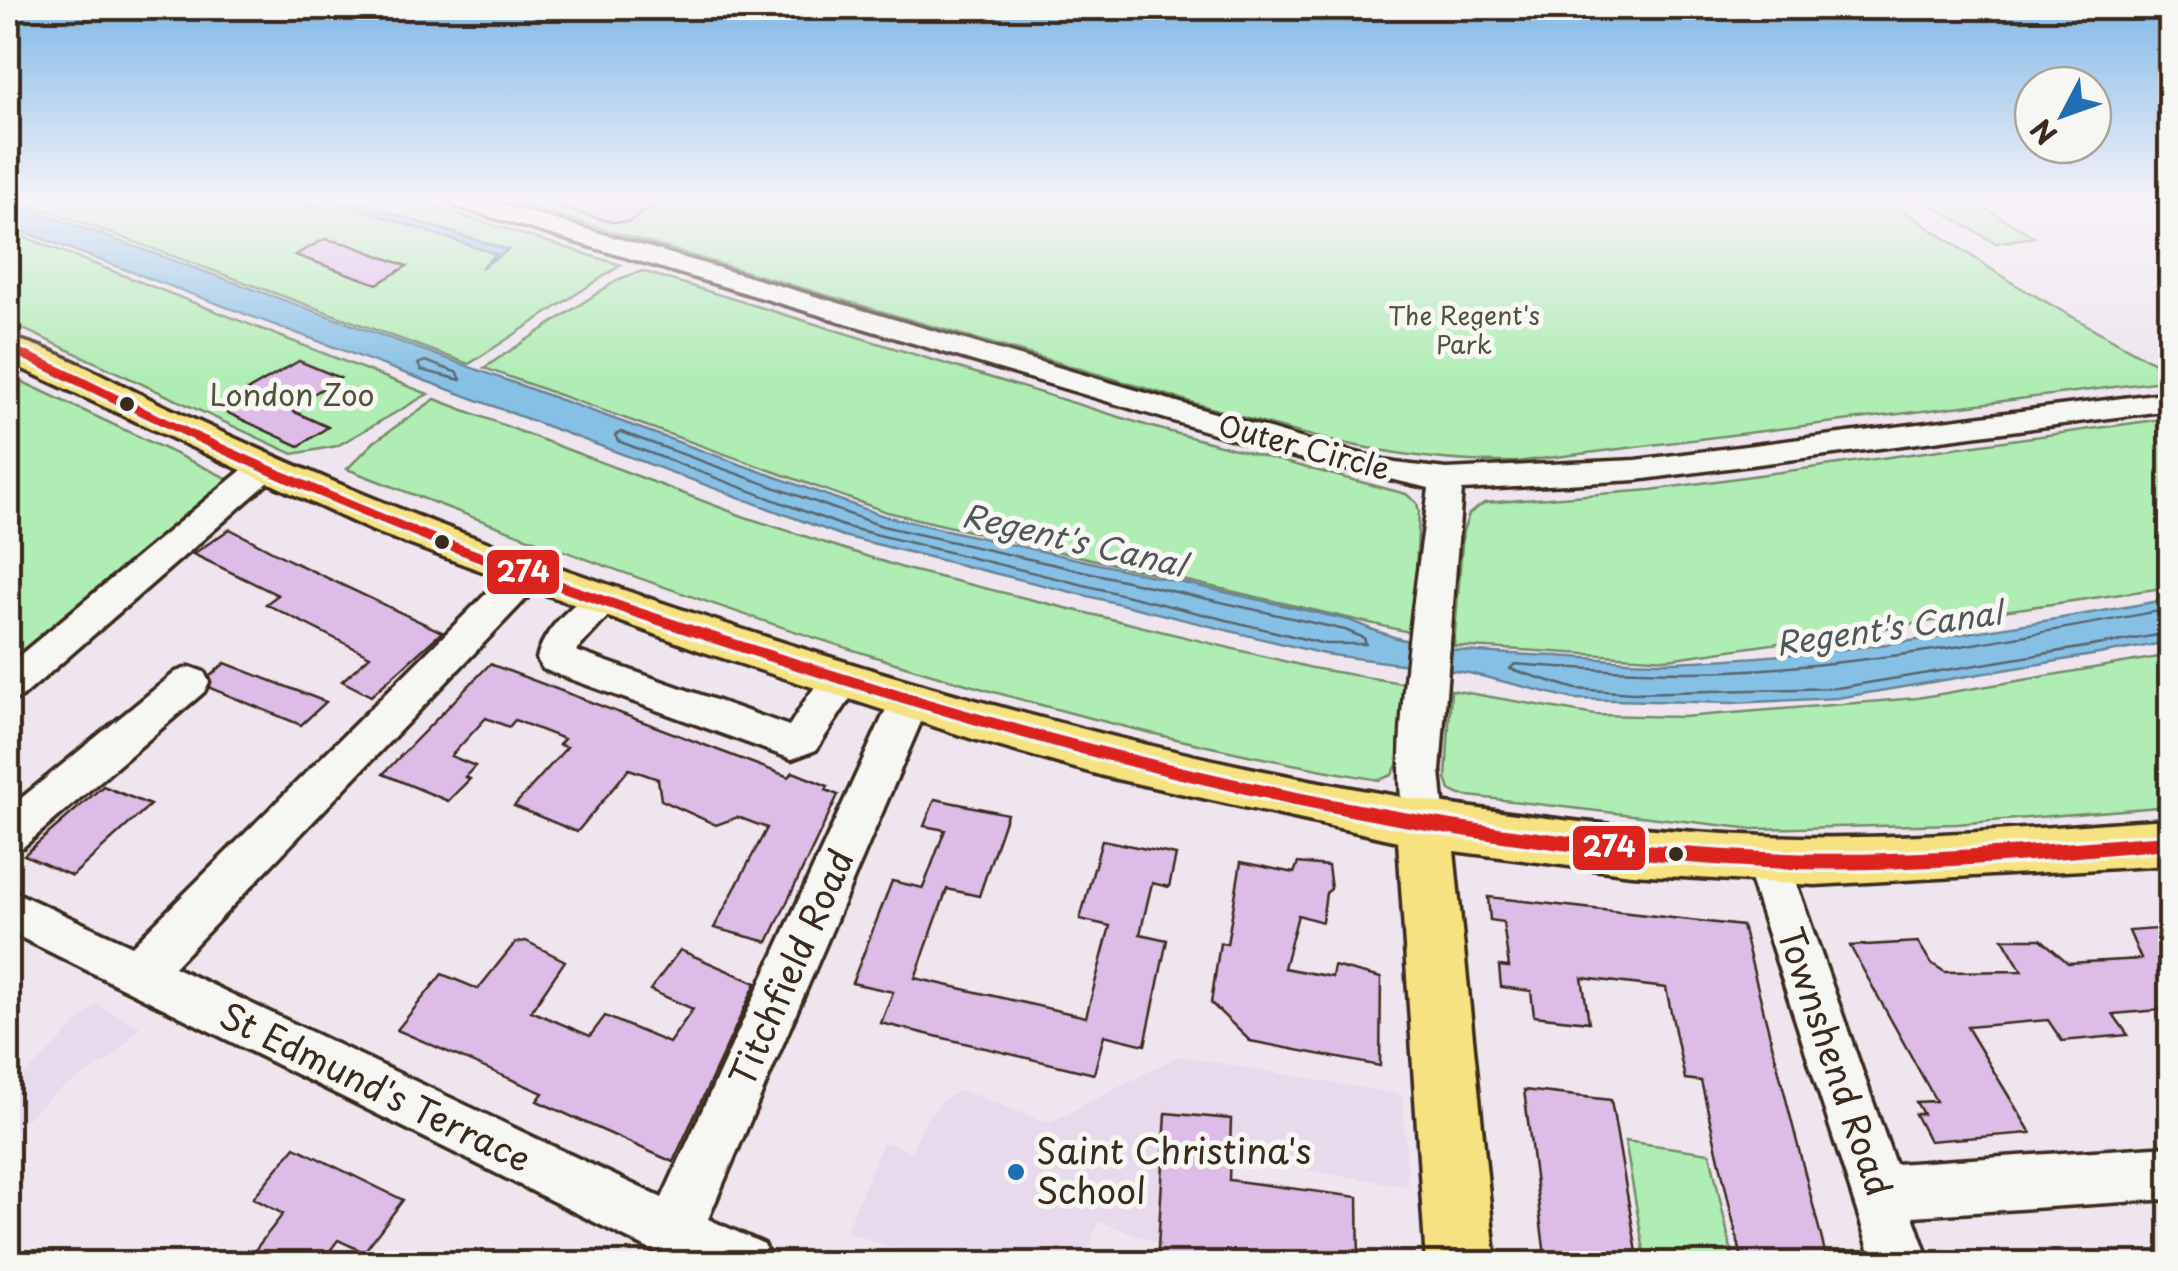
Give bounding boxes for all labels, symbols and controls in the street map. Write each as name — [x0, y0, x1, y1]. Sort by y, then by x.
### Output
north arrow — [2013, 65, 2113, 165]
text: N — [2019, 110, 2067, 155]
park label: The Regent's Park — [1388, 296, 1540, 363]
park label: London Zoo — [209, 371, 375, 416]
unlabelled marker — [117, 394, 137, 414]
street label: Outer Circle — [1214, 401, 1396, 490]
water label: Regent's Canal — [958, 490, 1195, 589]
unlabelled marker — [432, 532, 452, 552]
line badge: 274 — [485, 548, 561, 596]
text: 274 — [496, 549, 550, 592]
water label: Regent's Canal — [1773, 587, 2009, 667]
line badge: 274 — [1571, 824, 1647, 872]
text: 274 — [1582, 824, 1636, 867]
street label: Titchfield Road — [714, 840, 866, 1094]
unlabelled marker — [1666, 844, 1686, 864]
street label: Townshend Road — [1766, 920, 1907, 1203]
street label: St Edmund's Terrace — [211, 987, 541, 1184]
place label: Saint Christina's School — [1036, 1123, 1311, 1216]
marker: Saint Christina's School — [1005, 1161, 1027, 1183]

